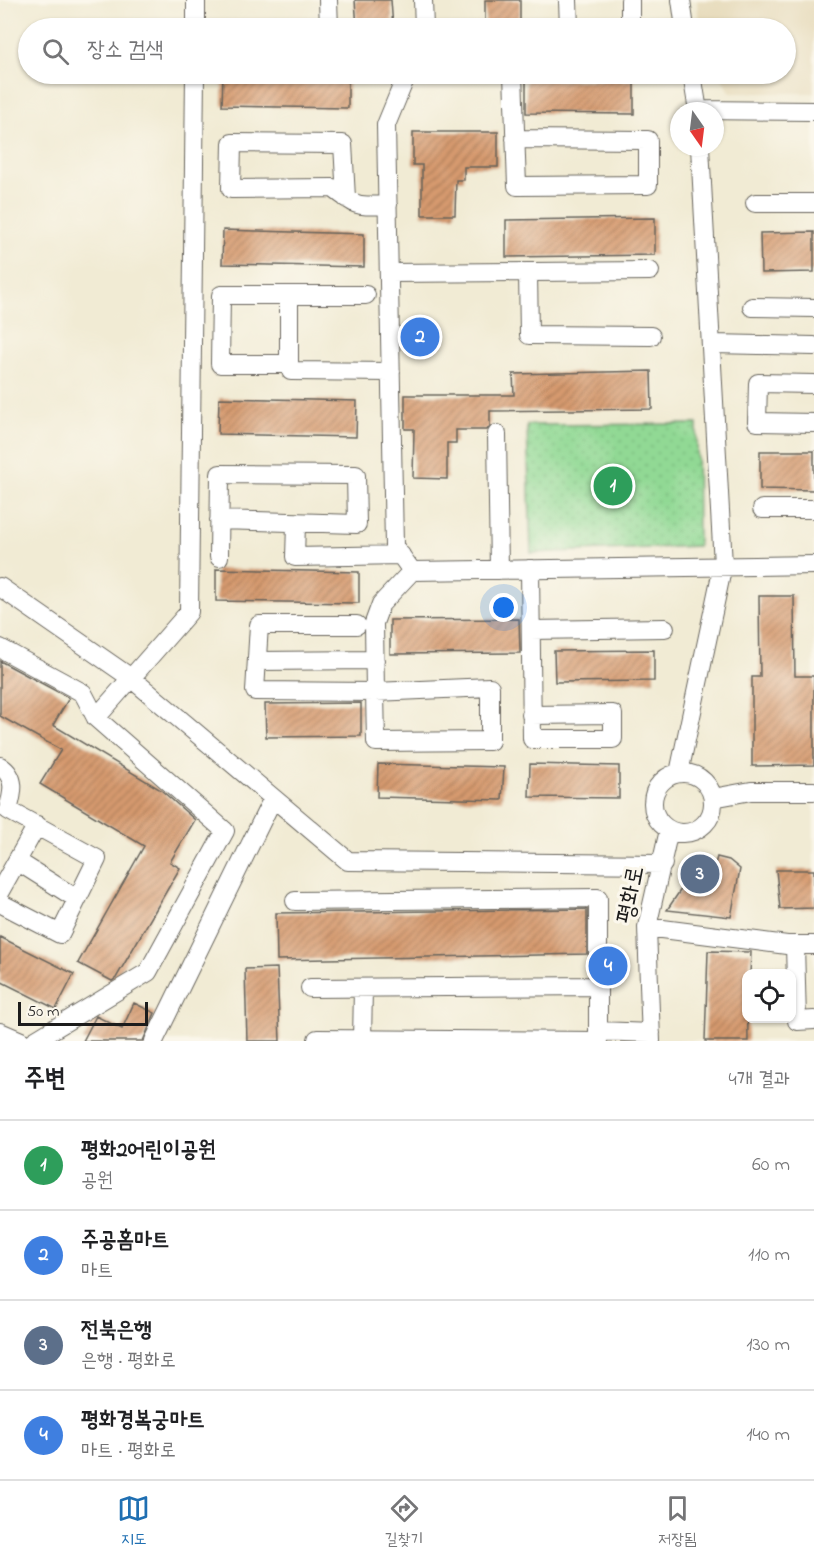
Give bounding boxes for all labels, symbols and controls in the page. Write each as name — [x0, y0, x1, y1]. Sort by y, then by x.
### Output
search box — [18, 18, 796, 84]
icon: search — [39, 35, 72, 68]
text: 장소 검색 — [87, 35, 163, 67]
north arrow — [670, 102, 724, 156]
pin: 2 — [400, 314, 440, 360]
pin: 1 — [594, 464, 632, 508]
your location — [489, 593, 518, 622]
pin: 3 — [680, 852, 720, 896]
street label: 평화로 — [609, 863, 655, 927]
pin: 4 — [588, 944, 628, 988]
map controls — [742, 969, 796, 1023]
button: locate — [742, 969, 796, 1023]
scale bar — [18, 999, 148, 1026]
text: 50 m — [27, 1000, 59, 1024]
text: 주변 — [24, 1061, 66, 1099]
text: 4개 결과 — [728, 1066, 790, 1095]
text: 평화2어린이공원 — [81, 1135, 216, 1167]
text: 1 — [40, 1151, 47, 1180]
text: 60 m — [752, 1151, 790, 1180]
text: 공원 — [81, 1167, 113, 1196]
text: 주공홈마트 — [81, 1225, 170, 1257]
text: 2 — [39, 1241, 48, 1270]
text: 110 m — [748, 1241, 790, 1270]
text: 마트 — [81, 1257, 113, 1286]
text: 전북은행 — [81, 1315, 152, 1347]
text: 3 — [39, 1331, 48, 1360]
text: 130 m — [746, 1331, 790, 1360]
text: 은행 · 평화로 — [81, 1347, 176, 1376]
text: 평화경복궁마트 — [81, 1405, 205, 1437]
text: 4 — [39, 1421, 48, 1450]
text: 140 m — [746, 1421, 790, 1450]
text: 마트 · 평화로 — [81, 1437, 176, 1466]
tab: 지도 — [117, 1492, 150, 1552]
tab: 길찾기 — [385, 1492, 423, 1552]
tab: 저장됨 — [658, 1492, 697, 1552]

